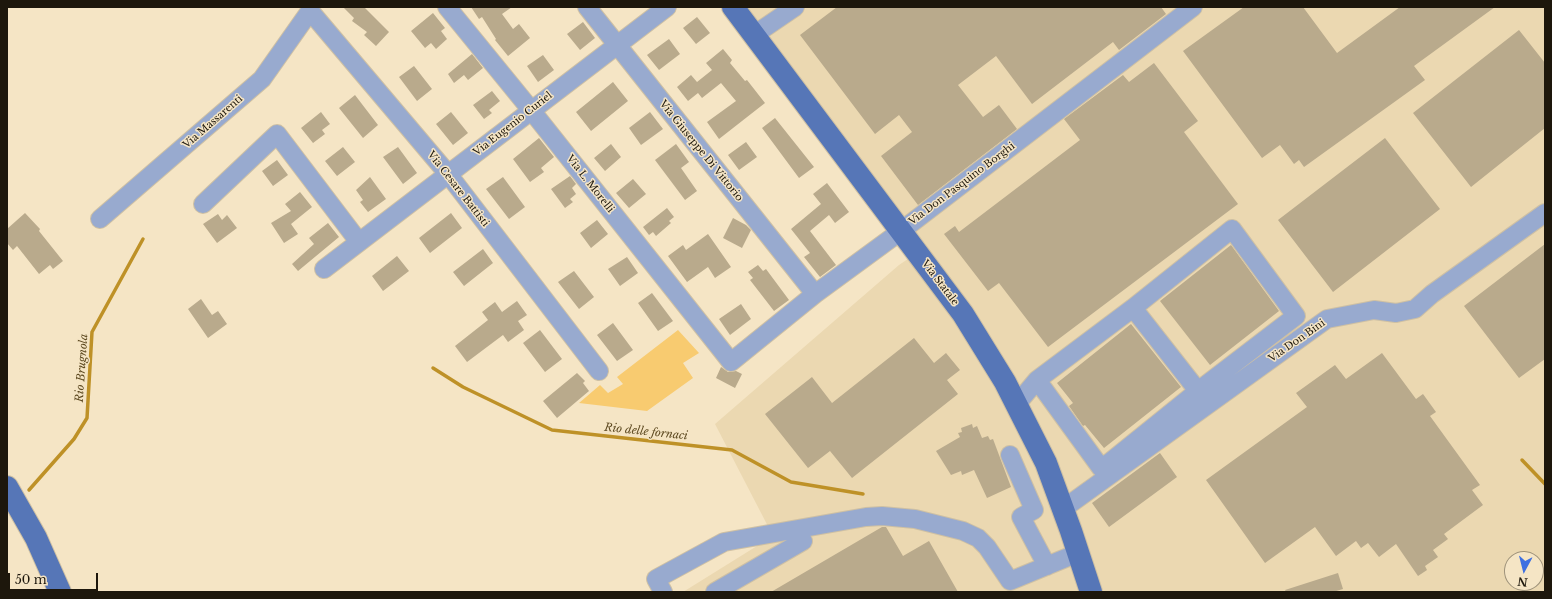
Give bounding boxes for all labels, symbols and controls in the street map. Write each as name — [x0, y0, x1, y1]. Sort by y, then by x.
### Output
street label: Via Eugenio Curiel — [471, 89, 555, 159]
street label: Via Massarenti — [181, 93, 245, 151]
street label: Via Giuseppe Di Vittorio — [657, 98, 745, 204]
street label: Via Don Pasquino Borghi — [907, 140, 1017, 228]
street label: Via Cesare Battisti — [425, 149, 491, 229]
street label: Via L. Morelli — [564, 153, 616, 215]
street label: Via Statale — [919, 258, 961, 308]
street label: Via Don Bini — [1266, 317, 1328, 365]
water label: Rio Brugnola — [73, 333, 91, 403]
water label: Rio delle fornaci — [604, 421, 688, 443]
north arrow — [1504, 551, 1544, 591]
scale bar — [10, 565, 100, 591]
text: 50 m — [15, 572, 47, 587]
text: N — [1517, 574, 1529, 589]

